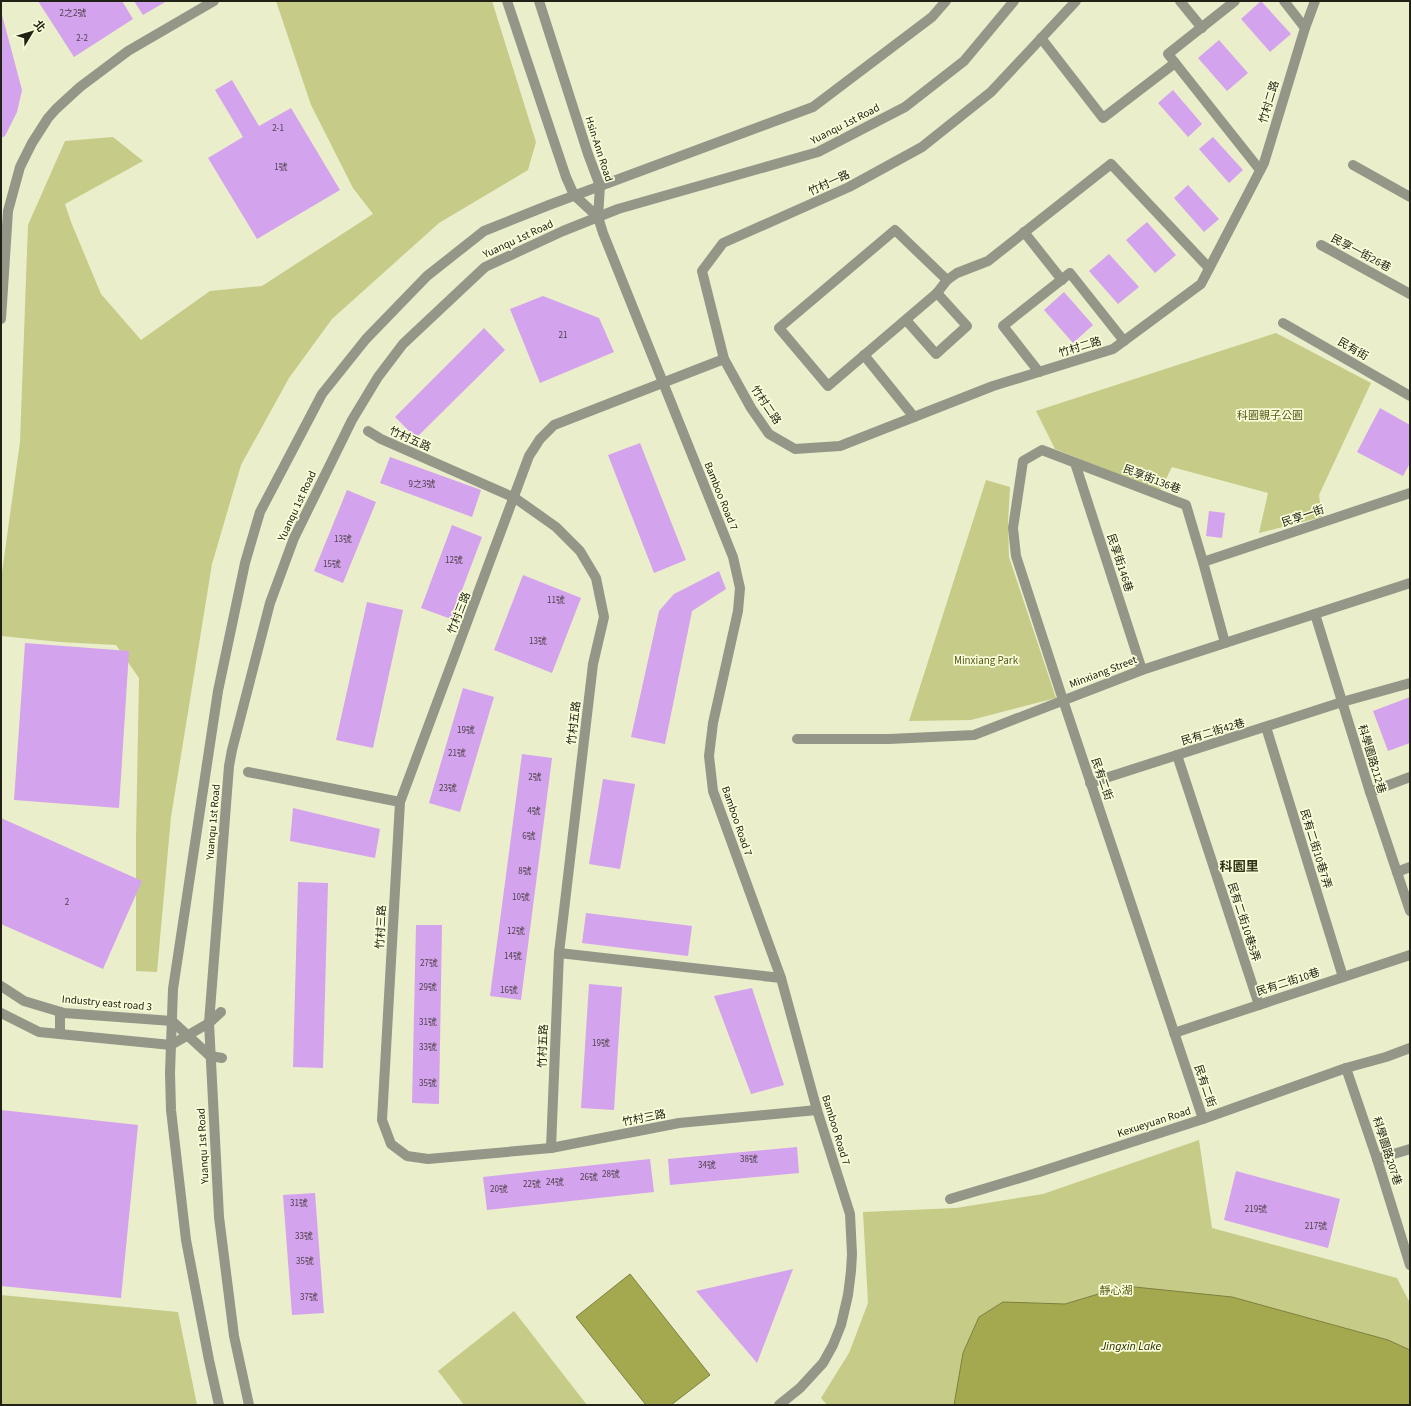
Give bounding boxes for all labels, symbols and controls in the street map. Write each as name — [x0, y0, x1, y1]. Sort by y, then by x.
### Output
house number: 2之2號 — [60, 7, 86, 20]
north arrow — [12, 12, 52, 52]
text: 北 — [30, 17, 49, 35]
house number: 2-2 — [76, 32, 88, 45]
street label: 竹村二路 — [1255, 79, 1283, 125]
street label: Yuanqu 1st Road — [807, 100, 882, 148]
street label: Hsin-Ann Road — [581, 114, 617, 184]
house number: 2-1 — [272, 122, 284, 135]
house number: 1號 — [274, 161, 288, 174]
street label: 竹村一路 — [806, 167, 852, 199]
street label: Yuanqu 1st Road — [479, 216, 556, 262]
street label: 民享一街26巷 — [1328, 231, 1394, 275]
house number: 21 — [559, 329, 567, 342]
street label: 竹村二路 — [1057, 333, 1103, 361]
street label: 民有街 — [1335, 334, 1371, 364]
street label: 竹村二路 — [747, 383, 785, 427]
park label: 科園親子公園 — [1237, 408, 1303, 423]
street label: 竹村五路 — [387, 423, 433, 455]
street label: Bamboo Road 7 — [700, 460, 742, 532]
street label: 民享街136巷 — [1121, 461, 1183, 497]
street label: Yuanqu 1st Road — [274, 468, 320, 545]
house number: 9之3號 — [409, 478, 435, 491]
street label: 民享一街 — [1280, 502, 1326, 530]
street label: 民享街146巷 — [1104, 532, 1136, 594]
house number: 13號 — [334, 533, 352, 546]
house number: 12號 — [445, 554, 463, 567]
house number: 15號 — [323, 558, 341, 571]
street label: 竹村三路 — [444, 590, 474, 636]
house number: 11號 — [547, 594, 565, 607]
house number: 13號 — [529, 635, 547, 648]
street label: Minxiang Street — [1067, 652, 1139, 692]
park label: Minxiang Park — [954, 653, 1019, 668]
street label: 竹村五路 — [564, 700, 584, 746]
street label: 民有二街42巷 — [1179, 715, 1247, 749]
street label: 科學園路212巷 — [1354, 723, 1390, 795]
house number: 19號 — [457, 724, 475, 737]
house number: 21號 — [448, 747, 466, 760]
street label: 民有二街 — [1088, 756, 1116, 802]
house number: 2號 — [528, 771, 542, 784]
house number: 23號 — [439, 782, 457, 795]
street label: Yuanqu 1st Road — [202, 783, 224, 862]
street label: Bamboo Road 7 — [718, 784, 756, 858]
house number: 4號 — [527, 805, 541, 818]
street label: 民有二街10巷7弄 — [1297, 807, 1335, 891]
house number: 6號 — [522, 830, 536, 843]
district label: 科園里 — [1219, 858, 1259, 876]
house number: 8號 — [518, 865, 532, 878]
street label: 民有二街10巷5弄 — [1224, 880, 1264, 964]
house number: 10號 — [512, 891, 530, 904]
house number: 2 — [65, 896, 70, 909]
street label: 竹村三路 — [372, 905, 390, 949]
house number: 12號 — [507, 925, 525, 938]
house number: 14號 — [504, 950, 522, 963]
house number: 27號 — [420, 957, 438, 970]
street label: 民有二街10巷 — [1254, 965, 1322, 999]
house number: 29號 — [419, 981, 437, 994]
house number: 16號 — [500, 984, 518, 997]
street label: Industry east road 3 — [61, 992, 153, 1014]
house number: 31號 — [419, 1016, 437, 1029]
street label: 竹村五路 — [535, 1024, 551, 1068]
house number: 19號 — [592, 1037, 610, 1050]
house number: 33號 — [419, 1041, 437, 1054]
street label: 民有二街 — [1191, 1063, 1219, 1109]
house number: 35號 — [419, 1077, 437, 1090]
street label: Bamboo Road 7 — [818, 1093, 854, 1167]
street label: Kexueyuan Road — [1115, 1103, 1193, 1141]
street label: 竹村三路 — [621, 1106, 667, 1130]
street label: Yuanqu 1st Road — [194, 1108, 213, 1185]
street label: 科學園路207巷 — [1369, 1115, 1405, 1187]
house number: 38號 — [740, 1153, 758, 1166]
house number: 34號 — [698, 1159, 716, 1172]
house number: 28號 — [602, 1168, 620, 1181]
house number: 26號 — [580, 1171, 598, 1184]
house number: 24號 — [546, 1176, 564, 1189]
house number: 22號 — [523, 1178, 541, 1191]
house number: 20號 — [490, 1183, 508, 1196]
house number: 31號 — [290, 1197, 308, 1210]
house number: 219號 — [1245, 1203, 1267, 1216]
house number: 217號 — [1305, 1220, 1327, 1233]
house number: 33號 — [295, 1230, 313, 1243]
house number: 35號 — [296, 1255, 314, 1268]
park label: 靜心湖 — [1100, 1283, 1133, 1298]
house number: 37號 — [300, 1291, 318, 1304]
water label: Jingxin Lake — [1100, 1338, 1162, 1355]

